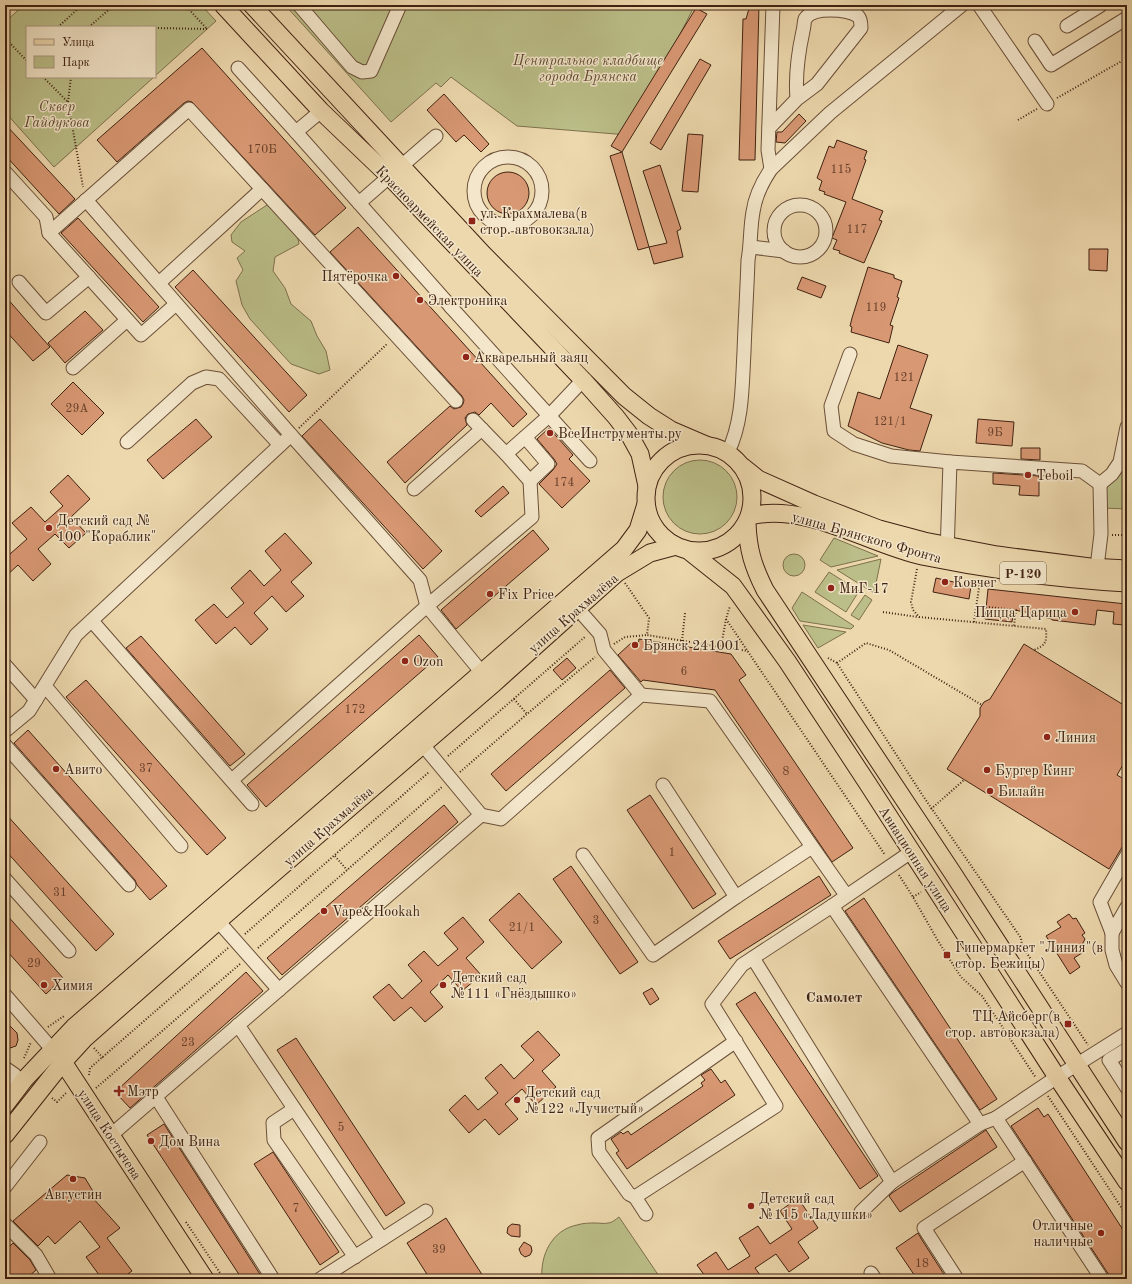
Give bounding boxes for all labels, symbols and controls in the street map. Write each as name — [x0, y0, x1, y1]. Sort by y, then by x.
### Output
legend — [26, 26, 156, 78]
text: Улица — [62, 37, 95, 49]
park label: Центральное кладбище города Брянска — [512, 53, 663, 85]
text: Парк — [62, 57, 90, 69]
park label: Сквер Гайдукова — [23, 100, 90, 131]
house number: 170Б — [247, 144, 277, 156]
street label: Красноармейская улица — [373, 163, 486, 280]
house number: 115 — [831, 163, 851, 176]
place label: ул. Крахмалева(в стор. автовокзала) — [480, 207, 595, 237]
marker: ул. Крахмалева(в стор. автовокзала) — [467, 216, 477, 226]
house number: 117 — [847, 224, 867, 236]
place label: Пятёрочка — [322, 270, 388, 284]
marker: Пятёрочка — [391, 271, 401, 281]
place label: Электроника — [428, 294, 508, 308]
marker: Электроника — [415, 295, 425, 305]
house number: 119 — [866, 302, 886, 314]
place label: Акварельный заяц — [474, 351, 589, 365]
marker: Акварельный заяц — [461, 352, 471, 362]
house number: 121 — [894, 372, 914, 384]
house number: 29А — [65, 403, 89, 415]
house number: 121/1 — [873, 416, 907, 428]
place label: ВсеИнструменты.ру — [558, 427, 683, 441]
house number: 9Б — [987, 427, 1003, 439]
marker: ВсеИнструменты.ру — [545, 428, 555, 438]
place label: Teboil — [1036, 469, 1073, 483]
marker: Teboil — [1023, 470, 1033, 480]
house number: 174 — [554, 477, 574, 489]
street label: улица Брянского Фронта — [790, 510, 943, 566]
place label: Детский сад № 100 "Кораблик" — [57, 514, 156, 544]
marker: Детский сад № 100 "Кораблик" — [44, 523, 54, 533]
road number: Р-120 — [1000, 562, 1046, 584]
street label: улица Крахмалёва — [526, 571, 621, 656]
place label: Ковчег — [953, 576, 996, 590]
marker: Ковчег — [940, 577, 950, 587]
place label: МиГ-17 — [839, 582, 889, 596]
marker: МиГ-17 — [826, 583, 836, 593]
place label: Fix Price — [498, 588, 554, 602]
marker: Fix Price — [485, 589, 495, 599]
place label: Пицца Царица — [975, 606, 1067, 620]
marker: Пицца Царица — [1070, 607, 1080, 617]
place label: Брянск 241001 — [643, 639, 741, 653]
marker: Брянск 241001 — [630, 640, 640, 650]
place label: Ozon — [413, 655, 444, 669]
marker: Ozon — [400, 656, 410, 666]
house number: 6 — [681, 666, 688, 678]
house number: 172 — [345, 704, 365, 716]
place label: Линия — [1055, 731, 1096, 745]
marker: Линия — [1042, 732, 1052, 742]
place label: Авито — [64, 763, 103, 777]
house number: 37 — [139, 763, 153, 775]
marker: Авито — [51, 764, 61, 774]
place label: Бургер Кинг — [995, 764, 1074, 778]
marker: Бургер Кинг — [982, 765, 992, 775]
house number: 8 — [783, 766, 790, 778]
street label: улица Крахмалёва — [281, 784, 376, 869]
place label: Билайн — [998, 785, 1045, 799]
marker: Билайн — [985, 786, 995, 796]
street label: Авиационная улица — [876, 804, 955, 915]
house number: 1 — [669, 847, 675, 859]
house number: 31 — [53, 887, 67, 899]
place label: Vape&Hookah — [332, 905, 420, 919]
marker: Vape&Hookah — [319, 906, 329, 916]
house number: 3 — [593, 915, 599, 927]
house number: 21/1 — [509, 922, 535, 934]
place label: Гипермаркет "Линия"(в стор. Бежицы) — [955, 941, 1103, 971]
marker: Гипермаркет "Линия"(в стор. Бежицы) — [942, 950, 952, 960]
house number: 29 — [27, 958, 41, 970]
place label: Детский сад №111 «Гнёздышко» — [451, 971, 577, 1001]
place label: Химия — [52, 979, 93, 993]
marker: Химия — [39, 980, 49, 990]
marker: Детский сад №111 «Гнёздышко» — [438, 980, 448, 990]
district label: Самолет — [806, 991, 862, 1006]
place label: ТЦ Айсберг(в стор. автовокзала) — [945, 1010, 1060, 1040]
marker: ТЦ Айсберг(в стор. автовокзала) — [1063, 1019, 1073, 1029]
house number: 23 — [181, 1037, 195, 1049]
place label: Мэтр — [127, 1085, 159, 1099]
marker: Мэтр — [114, 1086, 124, 1096]
place label: Детский сад №122 «Лучистый» — [525, 1086, 644, 1116]
street label: улица Костычева — [75, 1087, 144, 1183]
marker: Детский сад №122 «Лучистый» — [512, 1095, 522, 1105]
house number: 5 — [338, 1121, 345, 1134]
place label: Дом Вина — [159, 1135, 220, 1149]
marker: Дом Вина — [146, 1136, 156, 1146]
marker: Августин — [68, 1174, 78, 1184]
place label: Августин — [44, 1188, 102, 1202]
place label: Детский сад №115 «Ладушки» — [759, 1192, 873, 1222]
marker: Детский сад №115 «Ладушки» — [746, 1201, 756, 1211]
house number: 7 — [293, 1203, 299, 1215]
place label: Отличные наличные — [1032, 1219, 1093, 1249]
marker: Отличные наличные — [1096, 1228, 1106, 1238]
house number: 39 — [432, 1244, 446, 1256]
house number: 18 — [915, 1258, 929, 1270]

